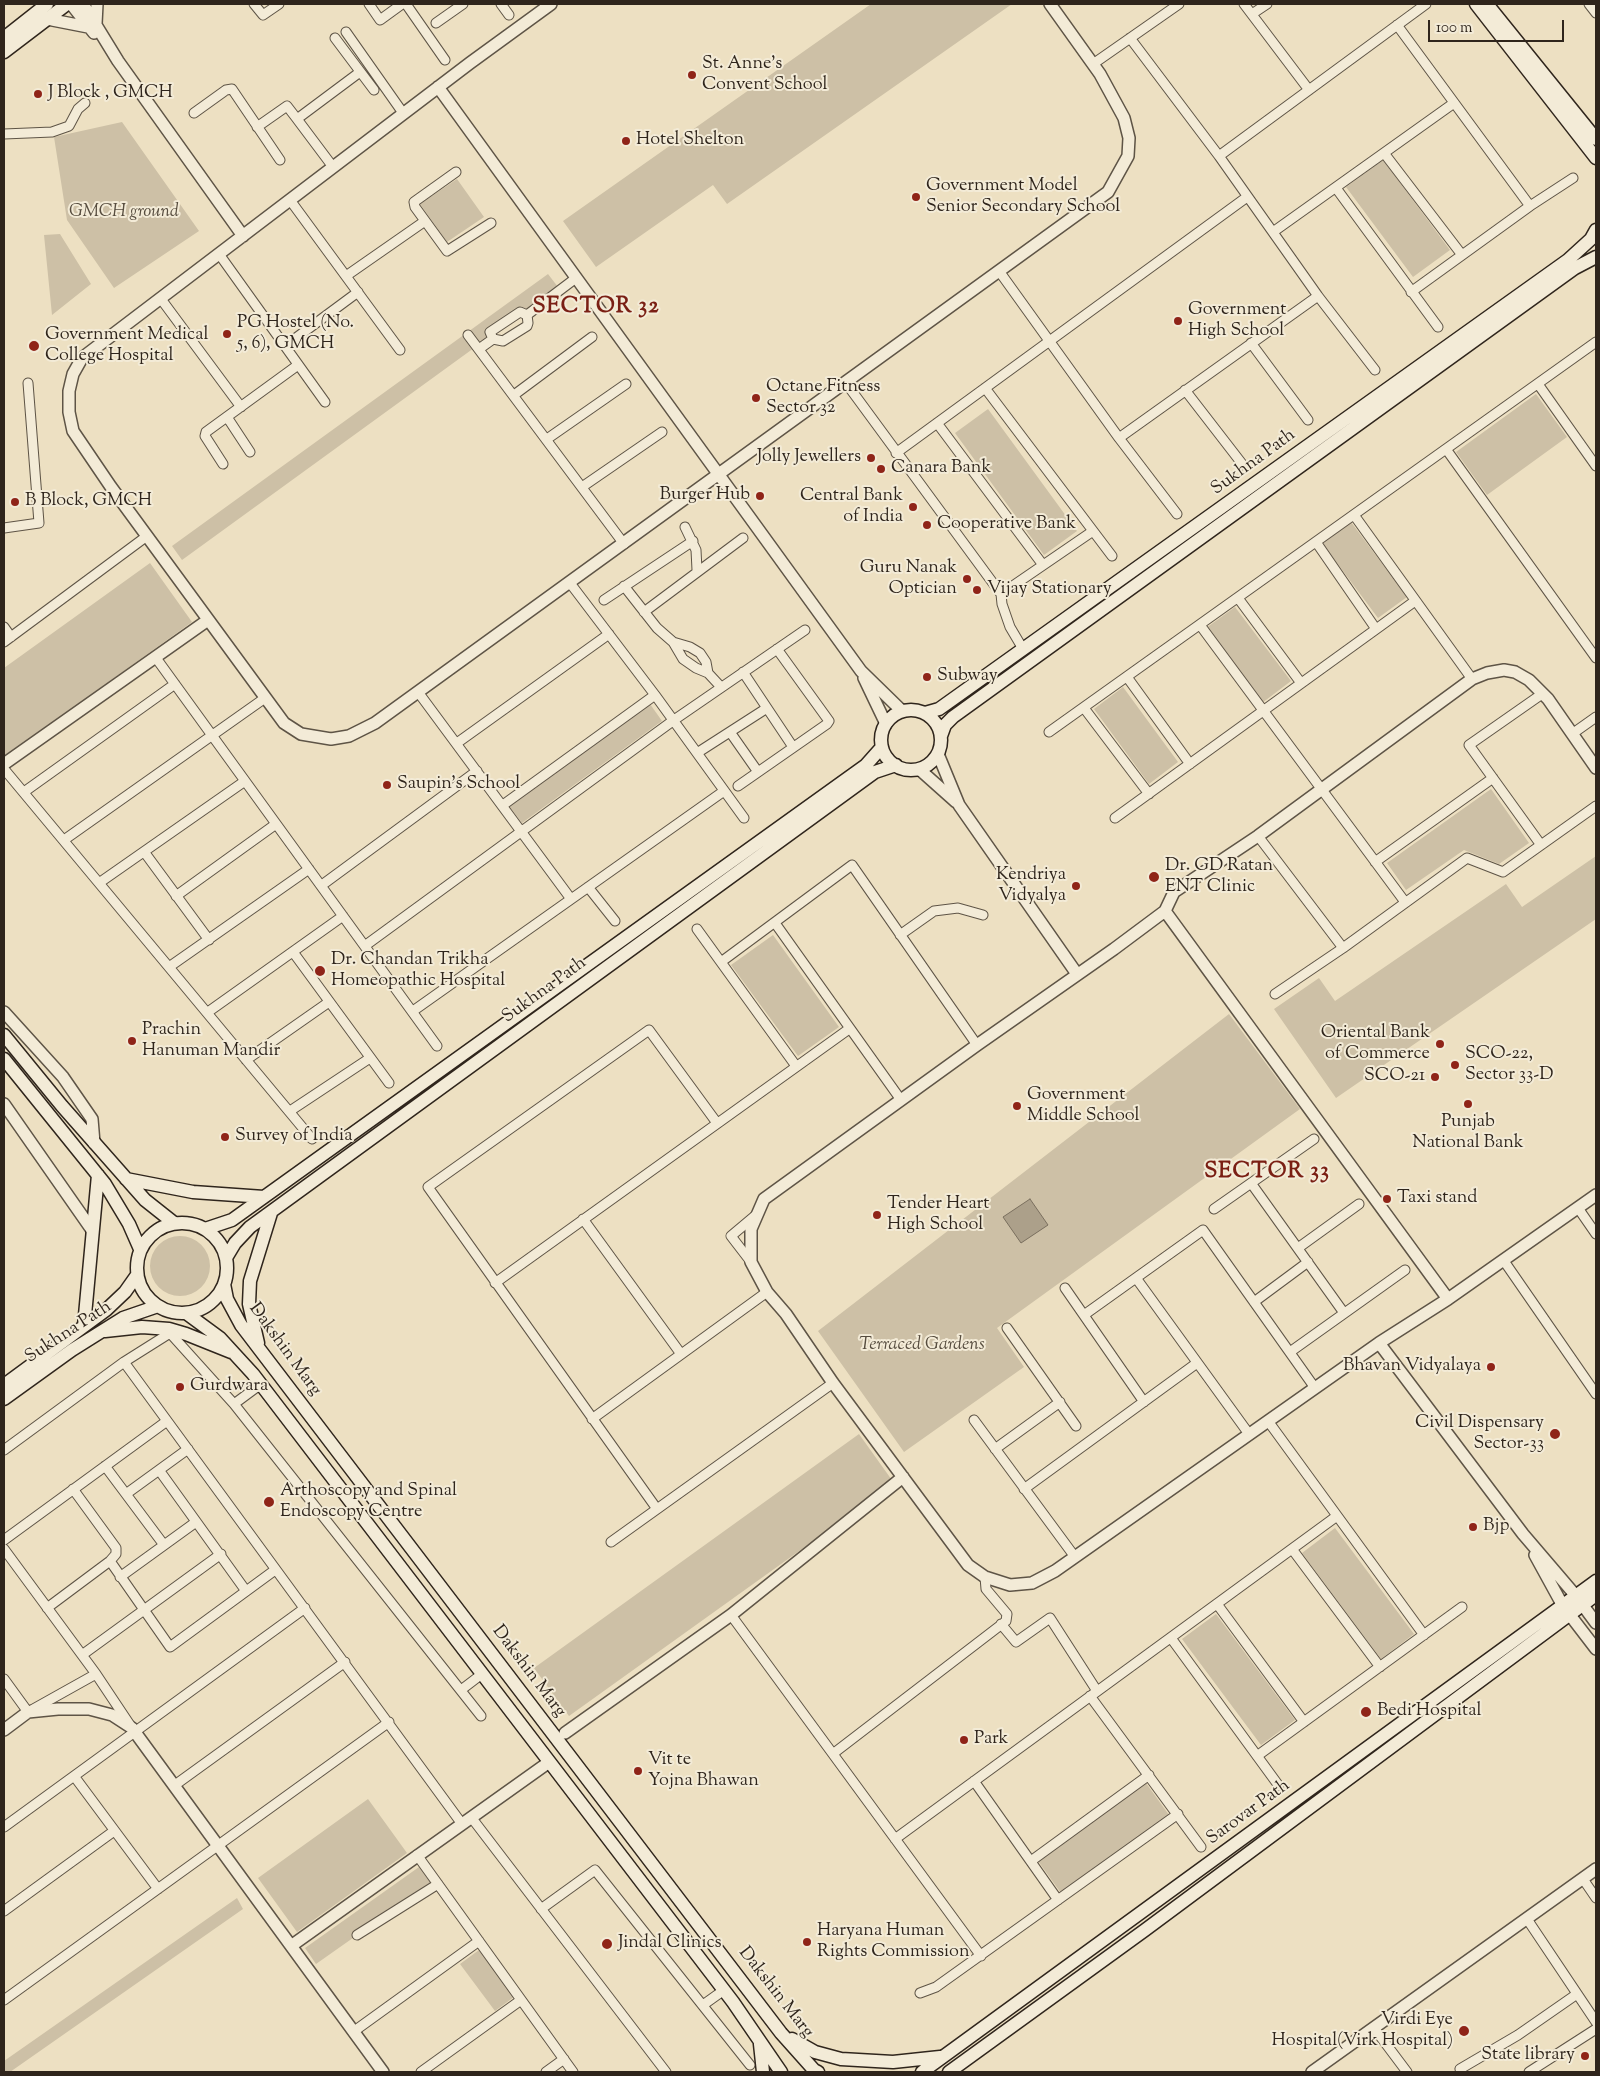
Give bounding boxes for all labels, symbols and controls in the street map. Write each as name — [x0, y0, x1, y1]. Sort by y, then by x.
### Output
scale bar — [1430, 10, 1566, 42]
text: 100 m — [1436, 18, 1472, 39]
place label: St. Anne's Convent School — [702, 54, 827, 96]
marker: St. Anne's Convent School — [686, 69, 698, 81]
place label: J Block , GMCH — [48, 83, 173, 105]
marker: J Block , GMCH — [32, 88, 44, 100]
place label: Hotel Shelton — [636, 130, 744, 152]
marker: Hotel Shelton — [620, 135, 632, 147]
place label: Government Model Senior Secondary School — [926, 176, 1120, 218]
marker: Government Model Senior Secondary School — [910, 191, 922, 203]
park label: GMCH ground — [69, 202, 179, 224]
district label: SECTOR 32 — [531, 295, 661, 321]
place label: Government High School — [1188, 300, 1286, 342]
place label: PG Hostel (No. 5, 6), GMCH — [237, 313, 354, 356]
marker: Government High School — [1172, 315, 1184, 327]
place label: Government Medical College Hospital — [45, 325, 209, 368]
marker: PG Hostel (No. 5, 6), GMCH — [221, 328, 233, 340]
marker: Government Medical College Hospital — [27, 339, 41, 353]
place label: Octane Fitness Sector 32 — [766, 377, 880, 419]
marker: Octane Fitness Sector 32 — [750, 392, 762, 404]
street label: Sukhna Path — [1208, 425, 1300, 501]
place label: Jolly Jewellers — [757, 447, 861, 469]
marker: Jolly Jewellers — [865, 452, 877, 464]
place label: Canara Bank — [891, 458, 991, 480]
marker: Canara Bank — [875, 463, 887, 475]
place label: Burger Hub — [660, 485, 750, 507]
place label: Central Bank of India — [800, 486, 903, 528]
marker: Burger Hub — [754, 490, 766, 502]
place label: B Block, GMCH — [25, 491, 152, 513]
marker: B Block, GMCH — [9, 496, 21, 508]
marker: Central Bank of India — [907, 501, 919, 513]
place label: Cooperative Bank — [937, 514, 1076, 536]
marker: Cooperative Bank — [921, 519, 933, 531]
place label: Guru Nanak Optician — [860, 558, 957, 600]
marker: Guru Nanak Optician — [961, 573, 973, 585]
place label: Vijay Stationary — [987, 579, 1112, 601]
marker: Vijay Stationary — [971, 584, 983, 596]
place label: Subway — [937, 666, 998, 688]
marker: Subway — [921, 671, 933, 683]
place label: Saupin's School — [397, 774, 520, 796]
marker: Saupin's School — [381, 779, 393, 791]
place label: Dr. GD Ratan ENT Clinic — [1165, 856, 1273, 899]
place label: Kendriya Vidyalya — [996, 865, 1066, 908]
marker: Dr. GD Ratan ENT Clinic — [1147, 870, 1161, 884]
marker: Kendriya Vidyalya — [1070, 880, 1082, 892]
place label: Dr. Chandan Trikha Homeopathic Hospital — [331, 950, 505, 992]
street label: Sukhna Path — [499, 953, 591, 1029]
marker: Dr. Chandan Trikha Homeopathic Hospital — [313, 964, 327, 978]
place label: Prachin Hanuman Mandir — [142, 1020, 280, 1062]
place label: Oriental Bank of Commerce — [1321, 1023, 1430, 1066]
marker: Prachin Hanuman Mandir — [126, 1035, 138, 1047]
marker: Oriental Bank of Commerce — [1434, 1038, 1446, 1050]
place label: SCO-22, Sector 33-D — [1465, 1044, 1554, 1086]
marker: SCO-22, Sector 33-D — [1449, 1059, 1461, 1071]
place label: SCO-21 — [1364, 1066, 1425, 1088]
marker: SCO-21 — [1429, 1071, 1441, 1083]
place label: Government Middle School — [1027, 1085, 1140, 1128]
marker: Punjab National Bank — [1462, 1098, 1474, 1110]
marker: Government Middle School — [1011, 1100, 1023, 1112]
place label: Punjab National Bank — [1412, 1112, 1524, 1154]
place label: Survey of India — [235, 1126, 352, 1148]
marker: Survey of India — [219, 1131, 231, 1143]
district label: SECTOR 33 — [1203, 1160, 1331, 1186]
place label: Taxi stand — [1397, 1188, 1477, 1210]
marker: Taxi stand — [1381, 1193, 1393, 1205]
place label: Tender Heart High School — [887, 1194, 989, 1236]
marker: Tender Heart High School — [871, 1209, 883, 1221]
street label: Sukhna Path — [22, 1297, 116, 1369]
street label: Dakshin Marg — [243, 1299, 325, 1401]
park label: Terraced Gardens — [859, 1335, 985, 1357]
place label: Bhavan Vidyalaya — [1343, 1356, 1481, 1378]
marker: Bhavan Vidyalaya — [1485, 1361, 1497, 1373]
place label: Gurdwara — [190, 1376, 268, 1398]
marker: Gurdwara — [174, 1381, 186, 1393]
place label: Civil Dispensary Sector-33 — [1415, 1413, 1544, 1456]
marker: Civil Dispensary Sector-33 — [1548, 1427, 1562, 1441]
place label: Arthoscopy and Spinal Endoscopy Centre — [280, 1481, 457, 1524]
marker: Arthoscopy and Spinal Endoscopy Centre — [262, 1495, 276, 1509]
place label: Bjp — [1483, 1516, 1509, 1538]
marker: Bjp — [1467, 1521, 1479, 1533]
street label: Dakshin Marg — [486, 1622, 570, 1722]
place label: Bedi Hospital — [1377, 1701, 1481, 1723]
marker: Bedi Hospital — [1359, 1705, 1373, 1719]
place label: Park — [974, 1729, 1008, 1751]
marker: Park — [958, 1734, 970, 1746]
place label: Vit te Yojna Bhawan — [648, 1750, 759, 1792]
marker: Vit te Yojna Bhawan — [632, 1765, 644, 1777]
street label: Sarovar Path — [1203, 1776, 1295, 1850]
place label: Haryana Human Rights Commission — [817, 1921, 970, 1964]
place label: Jindal Clinics — [618, 1933, 722, 1955]
marker: Haryana Human Rights Commission — [801, 1936, 813, 1948]
marker: Jindal Clinics — [600, 1937, 614, 1951]
street label: Dakshin Marg — [733, 1943, 817, 2043]
place label: Virdi Eye Hospital(Virk Hospital) — [1272, 2010, 1453, 2052]
marker: Virdi Eye Hospital(Virk Hospital) — [1457, 2024, 1471, 2038]
place label: State library — [1481, 2045, 1575, 2067]
marker: State library — [1579, 2050, 1591, 2062]

